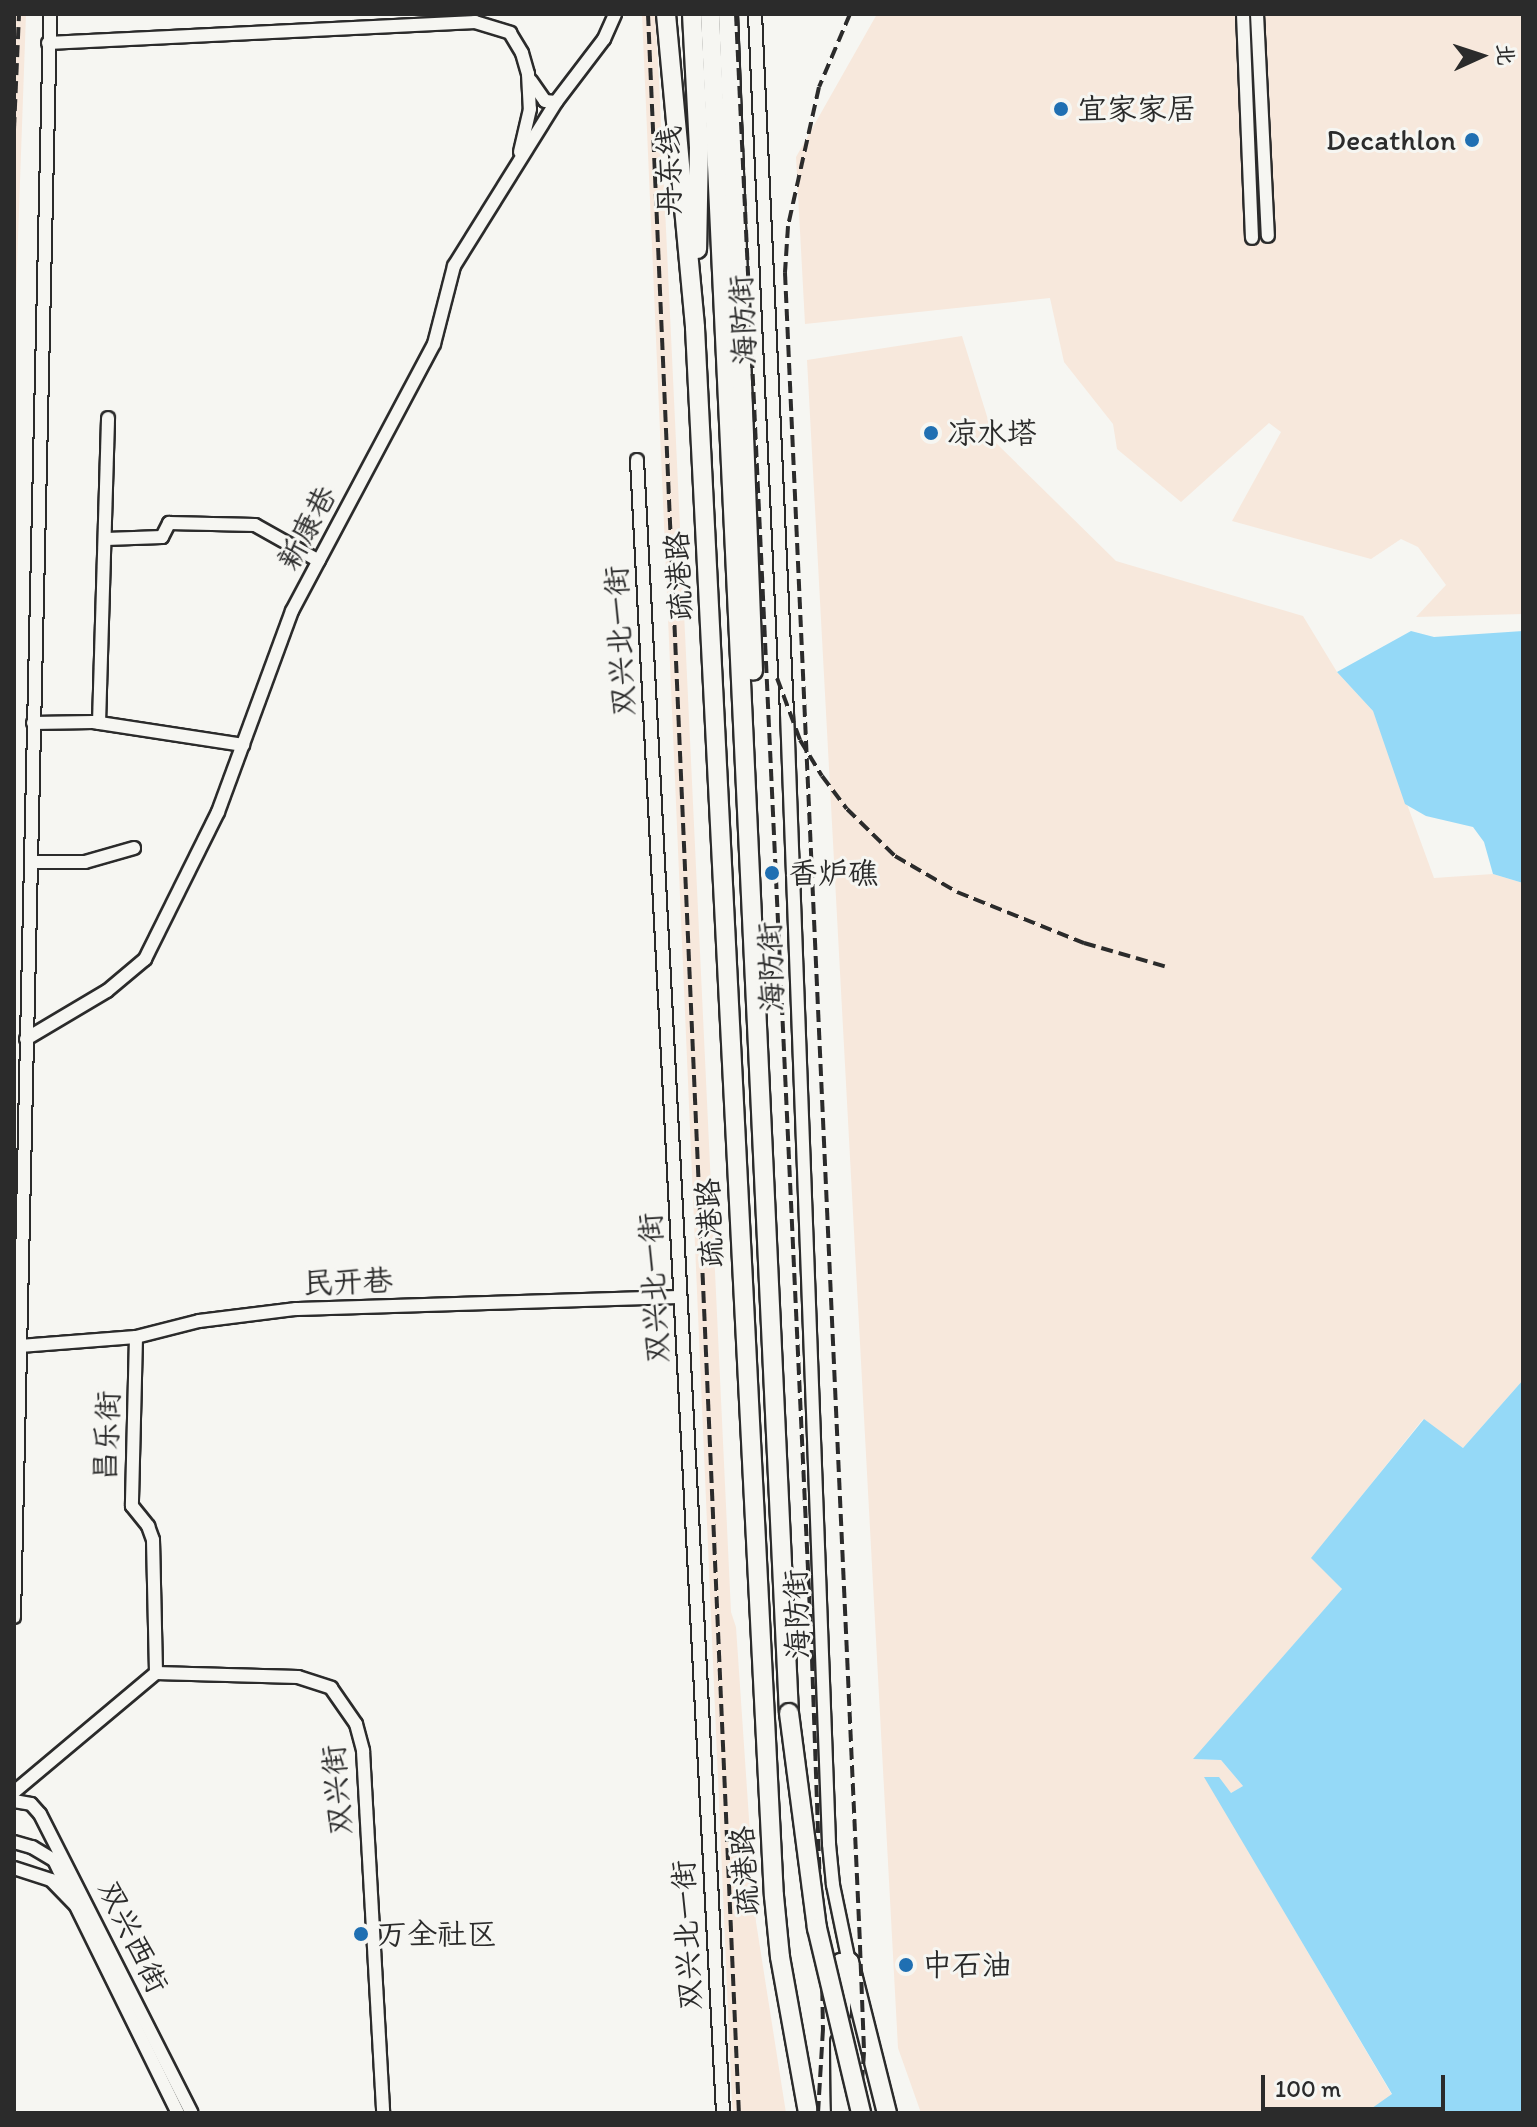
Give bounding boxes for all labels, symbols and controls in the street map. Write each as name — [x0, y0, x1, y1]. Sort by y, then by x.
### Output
north arrow — [1441, 16, 1521, 96]
text: 北 — [1491, 43, 1520, 66]
place label: 宜家家居 — [1077, 91, 1197, 127]
marker: 宜家家居 — [1052, 100, 1070, 118]
place label: Decathlon — [1326, 122, 1456, 158]
street label: 丹东线 — [651, 126, 687, 216]
marker: Decathlon — [1463, 131, 1481, 149]
street label: 海防街 — [723, 274, 763, 366]
place label: 凉水塔 — [947, 415, 1037, 451]
marker: 凉水塔 — [922, 424, 940, 442]
street label: 新康巷 — [270, 480, 344, 576]
street label: 疏港路 — [659, 530, 699, 622]
street label: 双兴北一街 — [598, 565, 642, 717]
place label: 香炉礁 — [788, 855, 878, 891]
marker: 香炉礁 — [763, 864, 781, 882]
street label: 海防街 — [751, 921, 791, 1013]
street label: 疏港路 — [690, 1177, 730, 1269]
street label: 双兴北一街 — [632, 1212, 676, 1364]
street label: 民开巷 — [302, 1262, 394, 1302]
street label: 昌乐街 — [87, 1390, 127, 1482]
street label: 海防街 — [777, 1568, 817, 1660]
street label: 双兴街 — [315, 1744, 359, 1836]
street label: 疏港路 — [724, 1825, 766, 1917]
street label: 双兴北一街 — [665, 1859, 709, 2011]
street label: 双兴西街 — [91, 1875, 175, 1999]
place label: 万全社区 — [377, 1916, 497, 1952]
marker: 万全社区 — [352, 1925, 370, 1943]
place label: 中石油 — [922, 1947, 1012, 1983]
marker: 中石油 — [897, 1956, 915, 1974]
scale bar — [1265, 2059, 1449, 2109]
text: 100 m — [1275, 2074, 1341, 2103]

